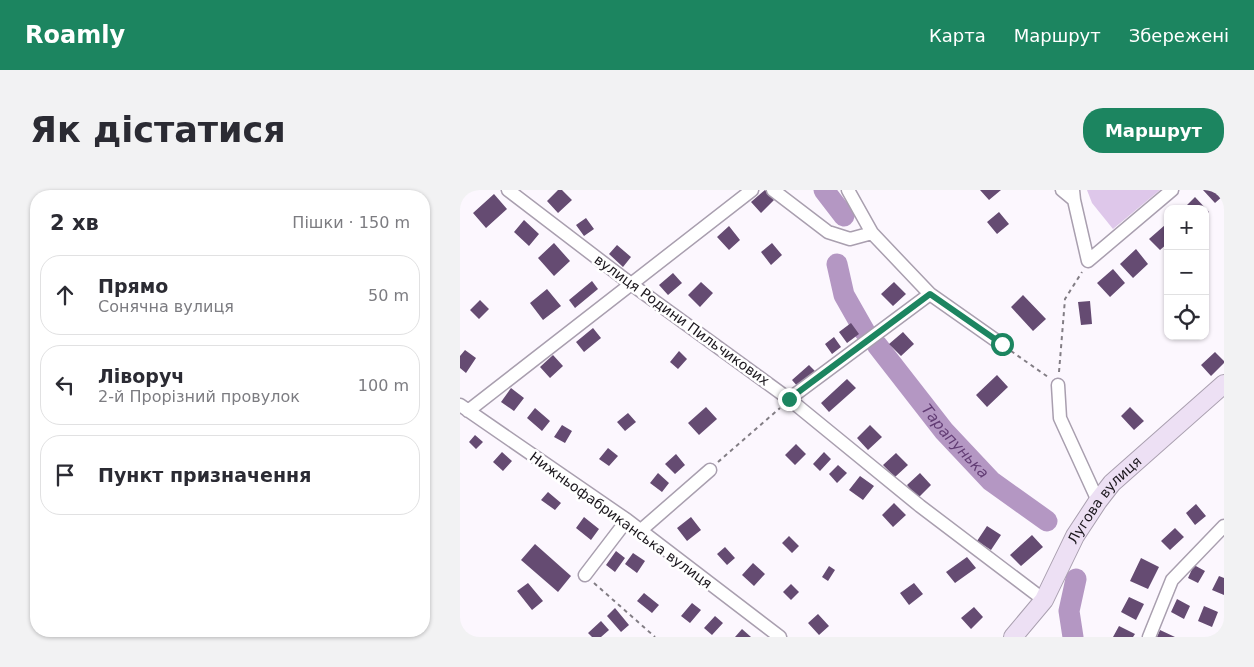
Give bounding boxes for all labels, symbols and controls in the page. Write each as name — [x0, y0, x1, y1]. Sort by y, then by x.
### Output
text: Roamly — [25, 21, 125, 49]
text: Карта — [929, 25, 986, 46]
text: Маршрут — [1014, 25, 1101, 46]
text: Збережені — [1129, 25, 1229, 46]
button: Маршрут — [1083, 108, 1224, 153]
text: Як дістатися — [30, 110, 286, 150]
map controls — [1164, 205, 1209, 340]
button: + — [1164, 205, 1209, 250]
text: 2 хв — [50, 211, 99, 235]
text: Пішки · 150 m — [292, 213, 410, 232]
button: − — [1164, 250, 1209, 295]
street label: вулиця Родини Пильчикових — [591, 251, 773, 389]
text: Прямо — [98, 275, 168, 297]
icon: ahead — [51, 281, 79, 309]
text: 50 m — [368, 286, 409, 305]
button: locate — [1164, 295, 1209, 340]
text: Сонячна вулиця — [98, 297, 234, 316]
route start — [991, 333, 1014, 356]
text: Ліворуч — [98, 365, 184, 387]
icon: left — [51, 371, 79, 399]
text: 100 m — [358, 376, 409, 395]
text: 2-й Прорізний провулок — [98, 387, 300, 406]
route end — [778, 388, 801, 411]
water label: Тарапунька — [918, 401, 993, 482]
street label: Нижньофабриканська вулиця — [527, 448, 715, 592]
street label: Лугова вулиця — [1064, 453, 1144, 546]
icon: arrive — [51, 461, 79, 489]
text: Пункт призначення — [98, 464, 311, 486]

